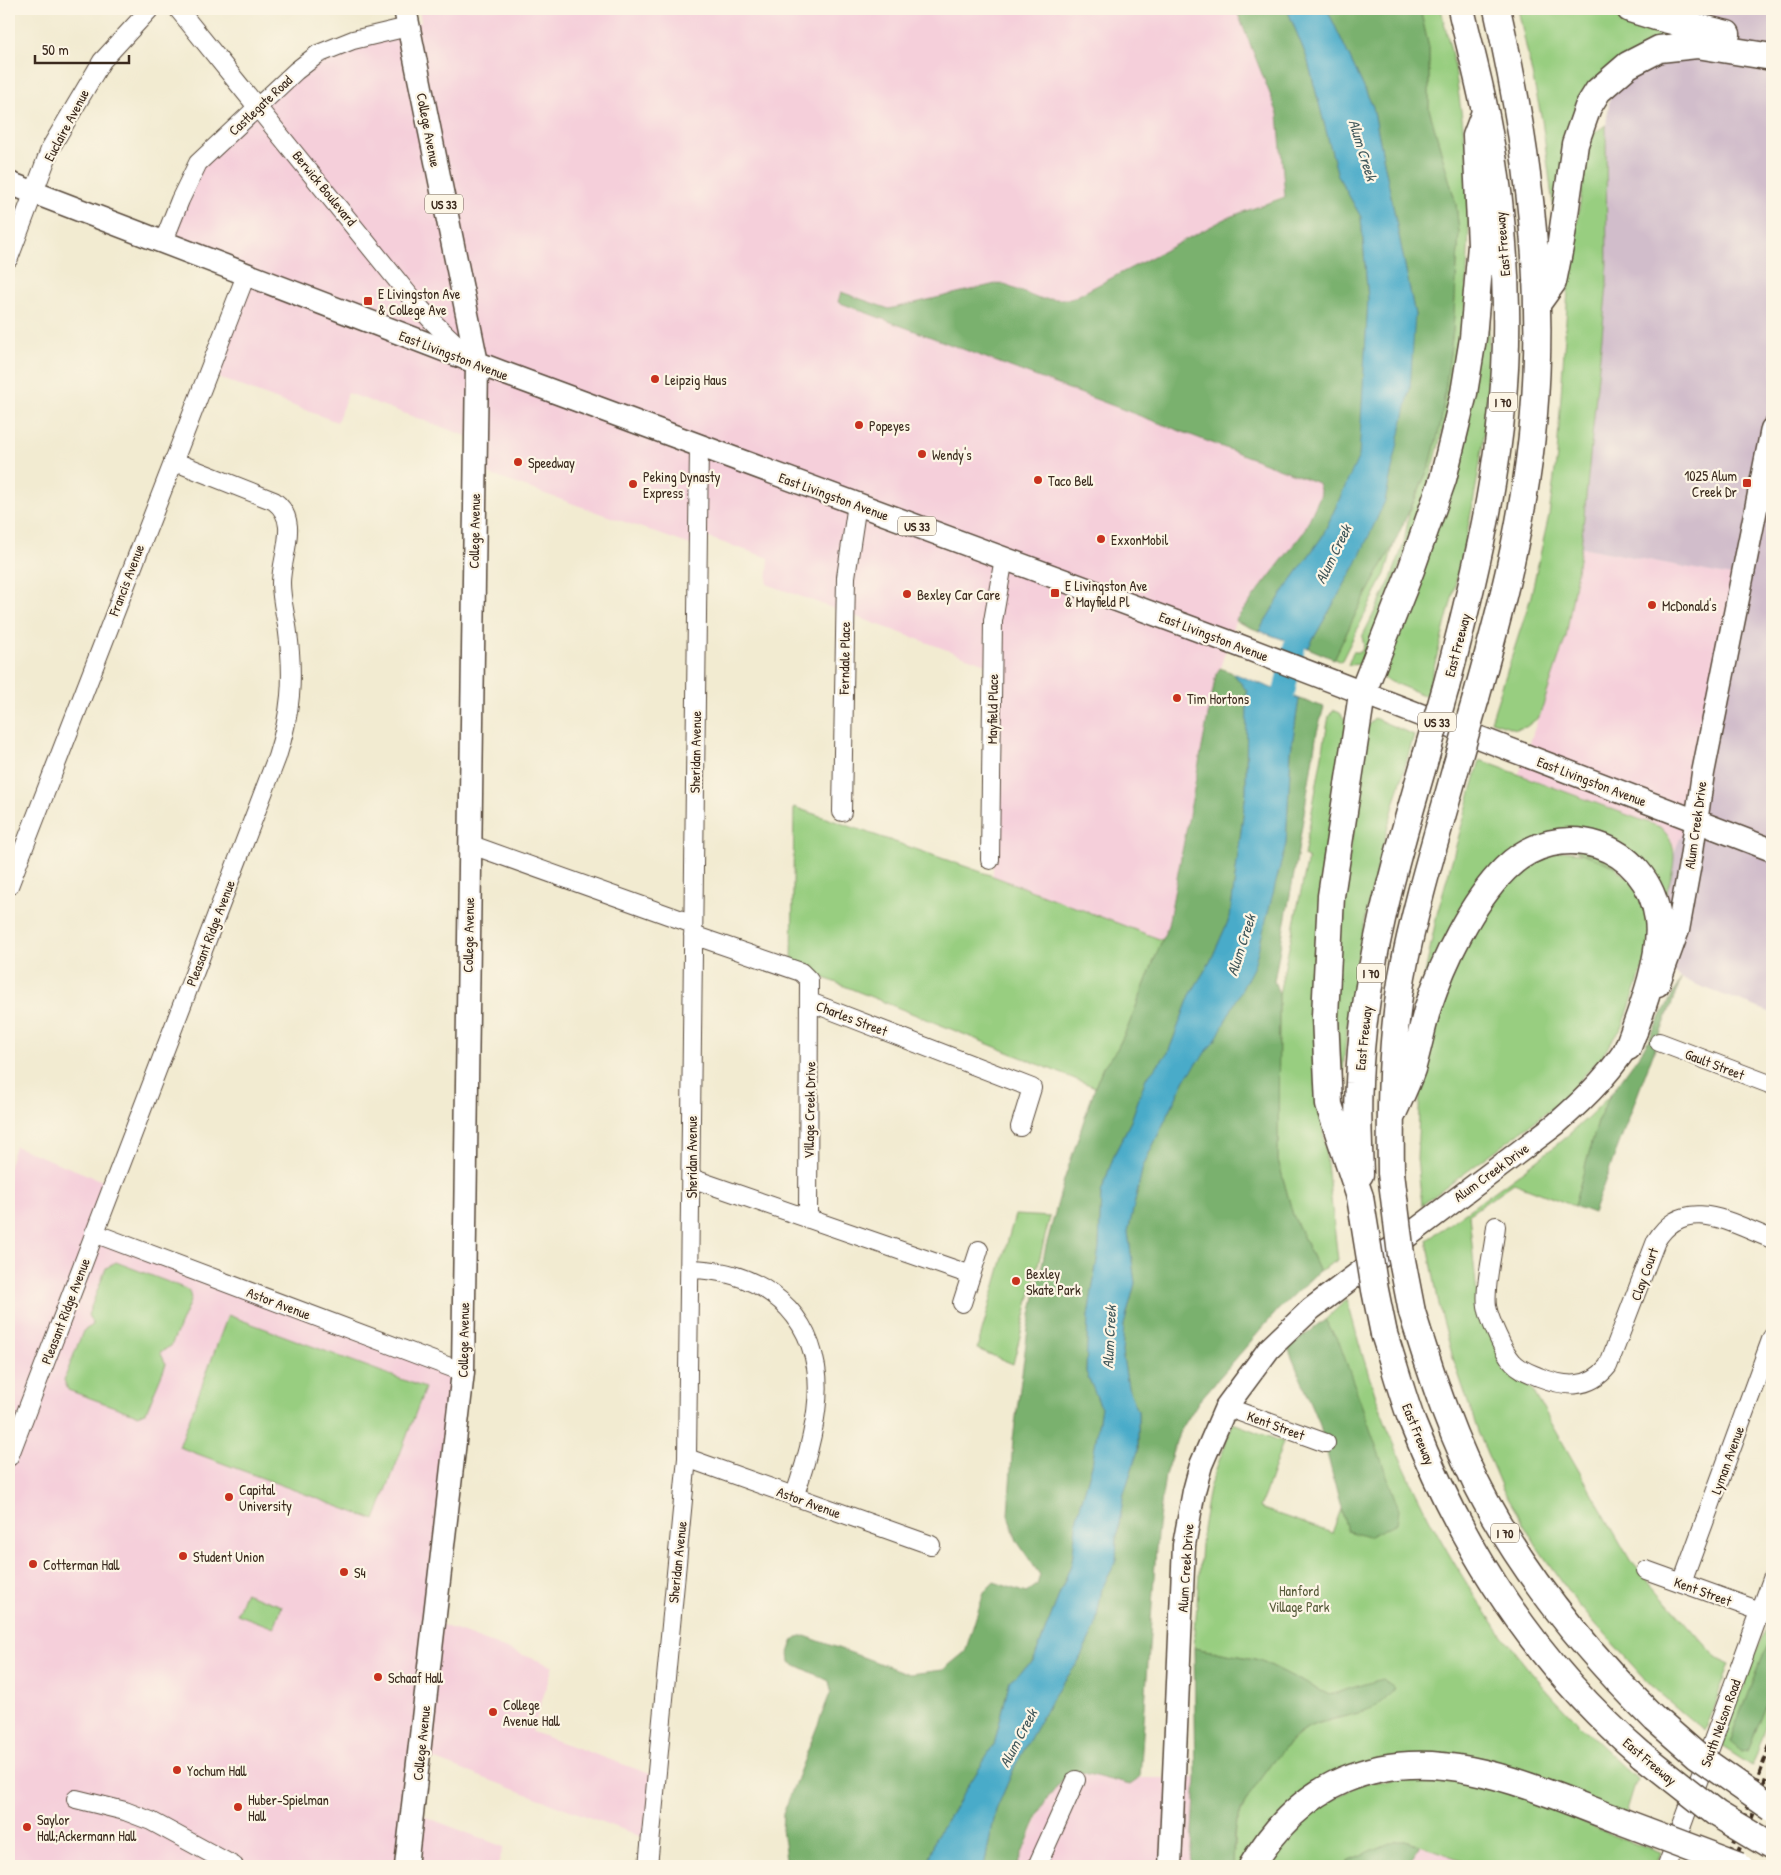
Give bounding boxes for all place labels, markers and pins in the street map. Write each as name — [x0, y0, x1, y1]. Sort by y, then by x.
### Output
place label: E Livingston Ave & College Ave — [378, 284, 461, 320]
marker: E Livingston Ave & College Ave — [362, 295, 374, 307]
place label: Leipzig Haus — [665, 370, 727, 390]
marker: Leipzig Haus — [649, 373, 661, 385]
place label: Popeyes — [869, 416, 910, 436]
marker: Popeyes — [853, 419, 865, 431]
place label: Wendy's — [932, 445, 972, 465]
marker: Wendy's — [916, 448, 928, 460]
place label: Speedway — [528, 453, 575, 473]
marker: Speedway — [512, 456, 524, 468]
place label: 1025 Alum Creek Dr — [1684, 466, 1738, 501]
place label: Peking Dynasty Express — [643, 467, 721, 503]
place label: Taco Bell — [1048, 471, 1094, 490]
marker: Taco Bell — [1032, 474, 1044, 486]
marker: 1025 Alum Creek Dr — [1741, 477, 1753, 489]
marker: Peking Dynasty Express — [627, 478, 639, 490]
place label: ExxonMobil — [1111, 530, 1169, 549]
marker: ExxonMobil — [1095, 533, 1107, 545]
place label: E Livingston Ave & Mayfield Pl — [1065, 576, 1148, 612]
place label: Bexley Car Care — [917, 585, 1001, 605]
marker: E Livingston Ave & Mayfield Pl — [1049, 587, 1061, 599]
marker: Bexley Car Care — [901, 588, 913, 600]
place label: McDonald's — [1662, 596, 1717, 615]
marker: McDonald's — [1646, 599, 1658, 611]
place label: Tim Hortons — [1187, 689, 1249, 708]
marker: Tim Hortons — [1171, 692, 1183, 704]
place label: Bexley Skate Park — [1026, 1264, 1081, 1299]
marker: Bexley Skate Park — [1010, 1275, 1022, 1287]
place label: Capital University — [239, 1480, 292, 1516]
marker: Capital University — [223, 1491, 235, 1503]
place label: Student Union — [193, 1547, 264, 1566]
marker: Student Union — [177, 1550, 189, 1562]
place label: Cotterman Hall — [43, 1555, 121, 1574]
marker: Cotterman Hall — [27, 1558, 39, 1570]
place label: S4 — [354, 1563, 366, 1582]
marker: S4 — [338, 1566, 350, 1578]
place label: Schaaf Hall — [388, 1668, 444, 1687]
marker: Schaaf Hall — [372, 1671, 384, 1683]
place label: College Avenue Hall — [503, 1695, 561, 1730]
marker: College Avenue Hall — [487, 1706, 499, 1718]
place label: Yochum Hall — [187, 1761, 248, 1780]
marker: Yochum Hall — [171, 1764, 183, 1776]
place label: Huber-Spielman Hall — [248, 1790, 329, 1825]
marker: Huber-Spielman Hall — [232, 1801, 244, 1813]
place label: Saylor Hall;Ackermann Hall — [37, 1810, 137, 1845]
marker: Saylor Hall;Ackermann Hall — [21, 1821, 33, 1833]

